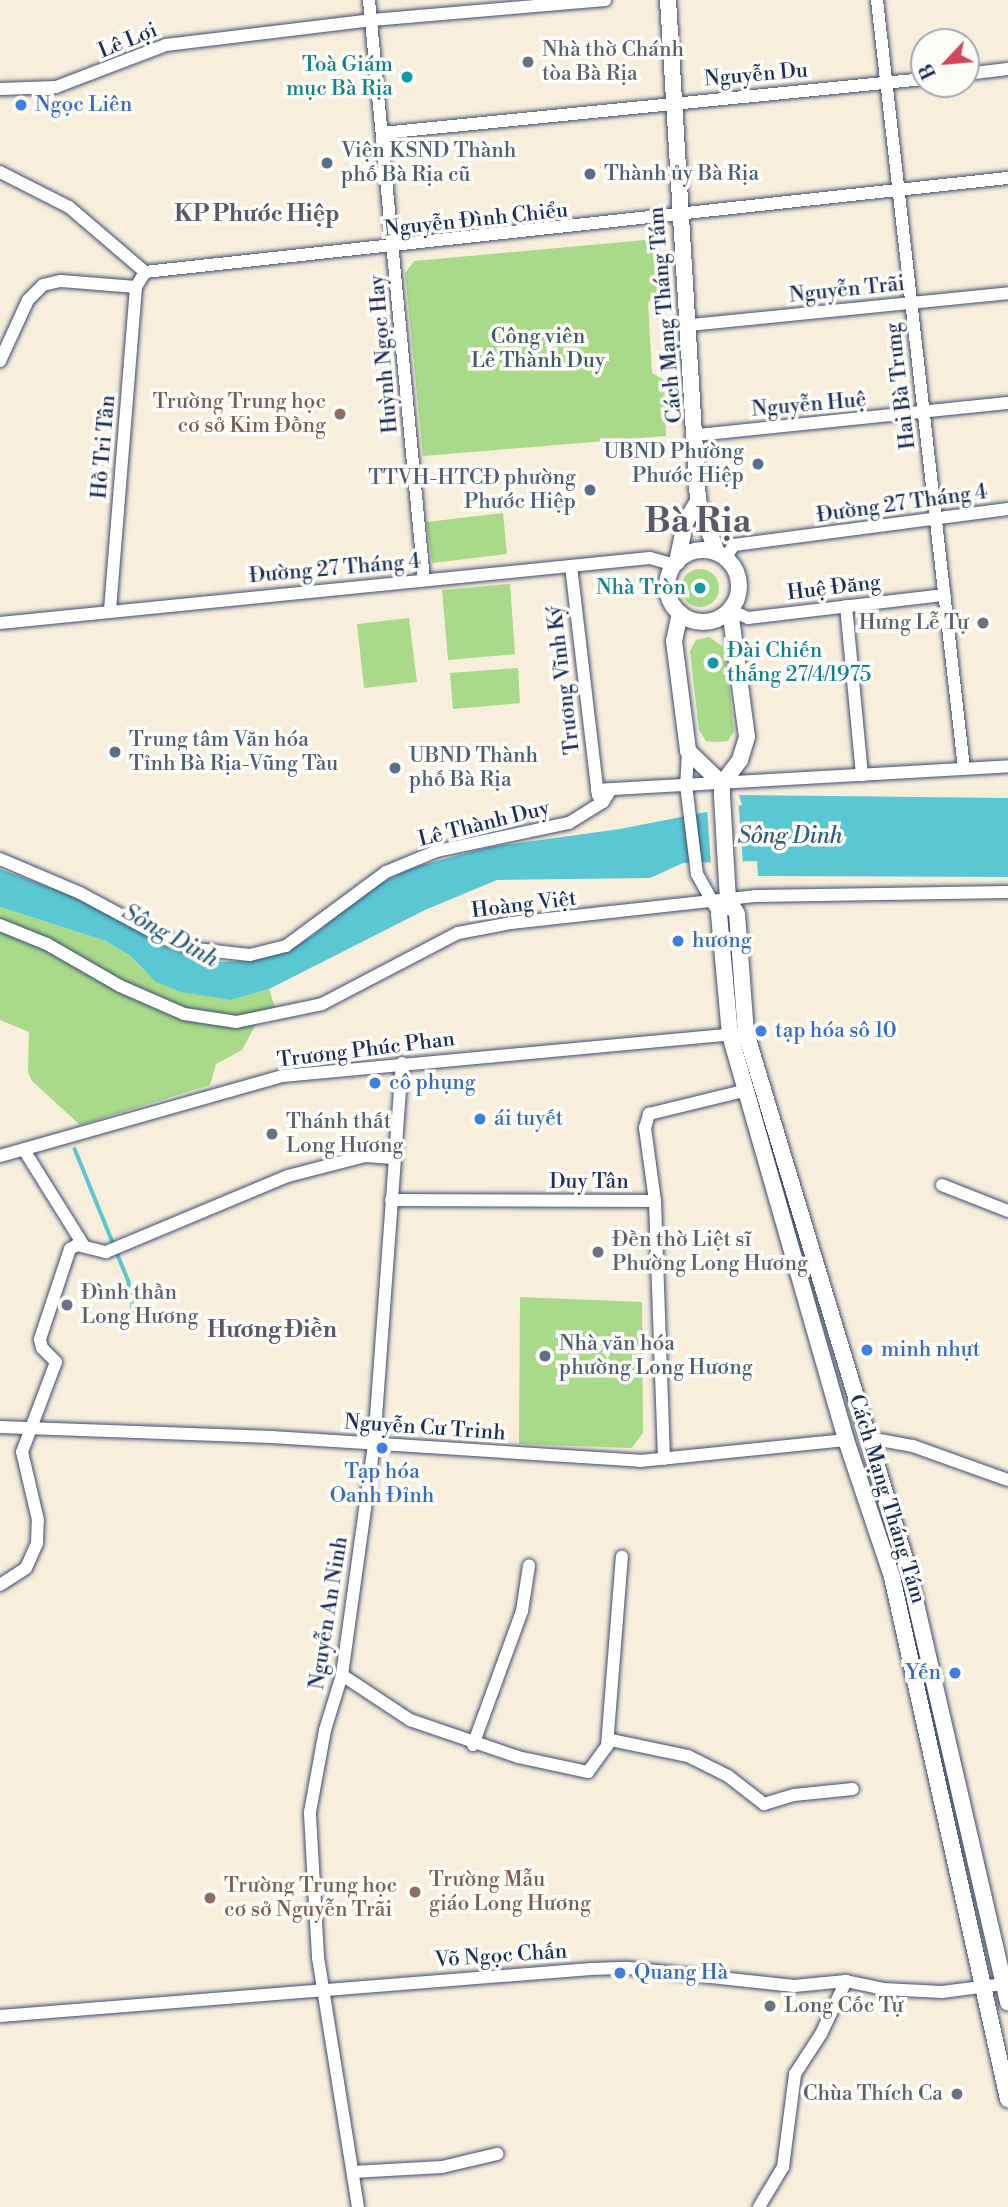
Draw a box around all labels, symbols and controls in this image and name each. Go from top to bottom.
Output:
street label: Lê Lợi [95,18,161,64]
north arrow [910,28,980,98]
place label: Nhà thờ Chánh tòa Bà Rịa [542,37,684,87]
place label: Toà Giám mục Bà Rịa [286,52,393,102]
marker: Nhà thờ Chánh tòa Bà Rịa [520,54,536,70]
street label: Nguyễn Du [703,58,809,92]
text: B [914,60,942,83]
marker: Toà Giám mục Bà Rịa [399,69,415,85]
place label: Ngọc Liên [35,92,132,118]
marker: Ngọc Liên [13,97,29,113]
place label: Viện KSND Thành phố Bà Rịa cũ [341,138,516,188]
marker: Viện KSND Thành phố Bà Rịa cũ [319,155,335,171]
place label: Thành ủy Bà Rịa [604,161,759,187]
marker: Thành ủy Bà Rịa [582,166,598,182]
street label: Nguyễn Đình Chiểu [383,198,569,242]
district label: KP Phước Hiệp [174,200,340,228]
street label: Cách Mạng Tháng Tám [644,206,688,424]
street label: Nguyễn Trãi [788,271,906,309]
street label: Huỳnh Ngọc Hay [365,274,403,434]
street label: Hai Bà Trưng [881,321,921,451]
park label: Công viên Lê Thành Duy [471,324,605,374]
street label: Nguyễn Huệ [751,387,867,423]
place label: Trường Trung học cơ sở Kim Đồng [153,389,326,439]
street label: Hồ Tri Tân [87,394,121,500]
marker: Trường Trung học cơ sở Kim Đồng [332,406,348,422]
place label: UBND Phường Phước Hiệp [603,439,744,489]
marker: UBND Phường Phước Hiệp [750,456,766,472]
place label: TTVH-HTCĐ phường Phước Hiệp [368,465,576,515]
street label: Đường 27 Tháng 4 [815,480,989,528]
marker: TTVH-HTCĐ phường Phước Hiệp [582,482,598,498]
district label: Bà Rịa [645,501,751,543]
street label: Đường 27 Tháng 4 [248,549,422,589]
street label: Huệ Đăng [786,570,882,606]
place label: Nhà Tròn [596,575,686,601]
marker: Nhà Tròn [692,580,708,596]
street label: Trương Vĩnh Ký [542,604,586,756]
place label: Hưng Lễ Tự [859,610,969,636]
marker: Hưng Lễ Tự [975,615,991,631]
place label: Đài Chiến thắng 27/4/1975 [727,638,871,688]
marker: Đài Chiến thắng 27/4/1975 [705,655,721,671]
place label: Trung tâm Văn hóa Tỉnh Bà Rịa-Vũng Tàu [129,727,338,777]
place label: UBND Thành phố Bà Rịa [409,743,538,793]
marker: Trung tâm Văn hóa Tỉnh Bà Rịa-Vũng Tàu [107,744,123,760]
marker: UBND Thành phố Bà Rịa [387,760,403,776]
street label: Lê Thành Duy [416,796,552,852]
water label: Sông Dinh [737,822,843,850]
street label: Hoàng Việt [470,886,578,924]
water label: Sông Dinh [117,898,223,974]
place label: hương [692,928,752,954]
marker: hương [670,933,686,949]
place label: tạp hóa sô 10 [775,1018,897,1044]
marker: tạp hóa sô 10 [753,1023,769,1039]
street label: Trương Phúc Phan [276,1027,456,1073]
place label: cô phụng [389,1070,476,1096]
marker: cô phụng [367,1075,383,1091]
place label: ái tuyết [494,1106,563,1132]
place label: Thánh thất Long Hương [286,1109,403,1159]
marker: ái tuyết [472,1111,488,1127]
marker: Thánh thất Long Hương [264,1126,280,1142]
street label: Duy Tân [549,1169,629,1195]
place label: Đền thờ Liệt sĩ Phường Long Hương [612,1227,808,1277]
marker: Đền thờ Liệt sĩ Phường Long Hương [590,1244,606,1260]
place label: Đình thần Long Hương [81,1280,198,1330]
marker: Đình thần Long Hương [59,1297,75,1313]
district label: Hương Điền [207,1316,337,1344]
place label: Nhà văn hóa phường Long Hương [559,1331,753,1381]
place label: minh nhựt [881,1337,980,1363]
marker: minh nhựt [859,1342,875,1358]
marker: Nhà văn hóa phường Long Hương [537,1348,553,1364]
street label: Cách Mạng Tháng Tám [843,1392,931,1606]
street label: Nguyễn Cư Trinh [343,1410,507,1446]
marker: Tạp hóa Oanh Đỉnh [374,1440,390,1456]
place label: Tạp hóa Oanh Đỉnh [330,1459,434,1509]
street label: Nguyễn An Ninh [304,1535,354,1691]
place label: Yến [906,1660,941,1686]
marker: Yến [947,1665,963,1681]
place label: Trường Mẫu giáo Long Hương [429,1867,591,1917]
place label: Trường Trung học cơ sở Nguyễn Trãi [224,1873,397,1923]
marker: Trường Mẫu giáo Long Hương [407,1884,423,1900]
marker: Trường Trung học cơ sở Nguyễn Trãi [202,1890,218,1906]
street label: Võ Ngọc Chấn [434,1939,568,1973]
place label: Quang Hà [634,1960,728,1986]
marker: Quang Hà [612,1965,628,1981]
place label: Long Cốc Tự [784,1993,904,2019]
marker: Long Cốc Tự [762,1998,778,2014]
place label: Chùa Thích Ca [803,2081,943,2107]
marker: Chùa Thích Ca [949,2086,965,2102]

